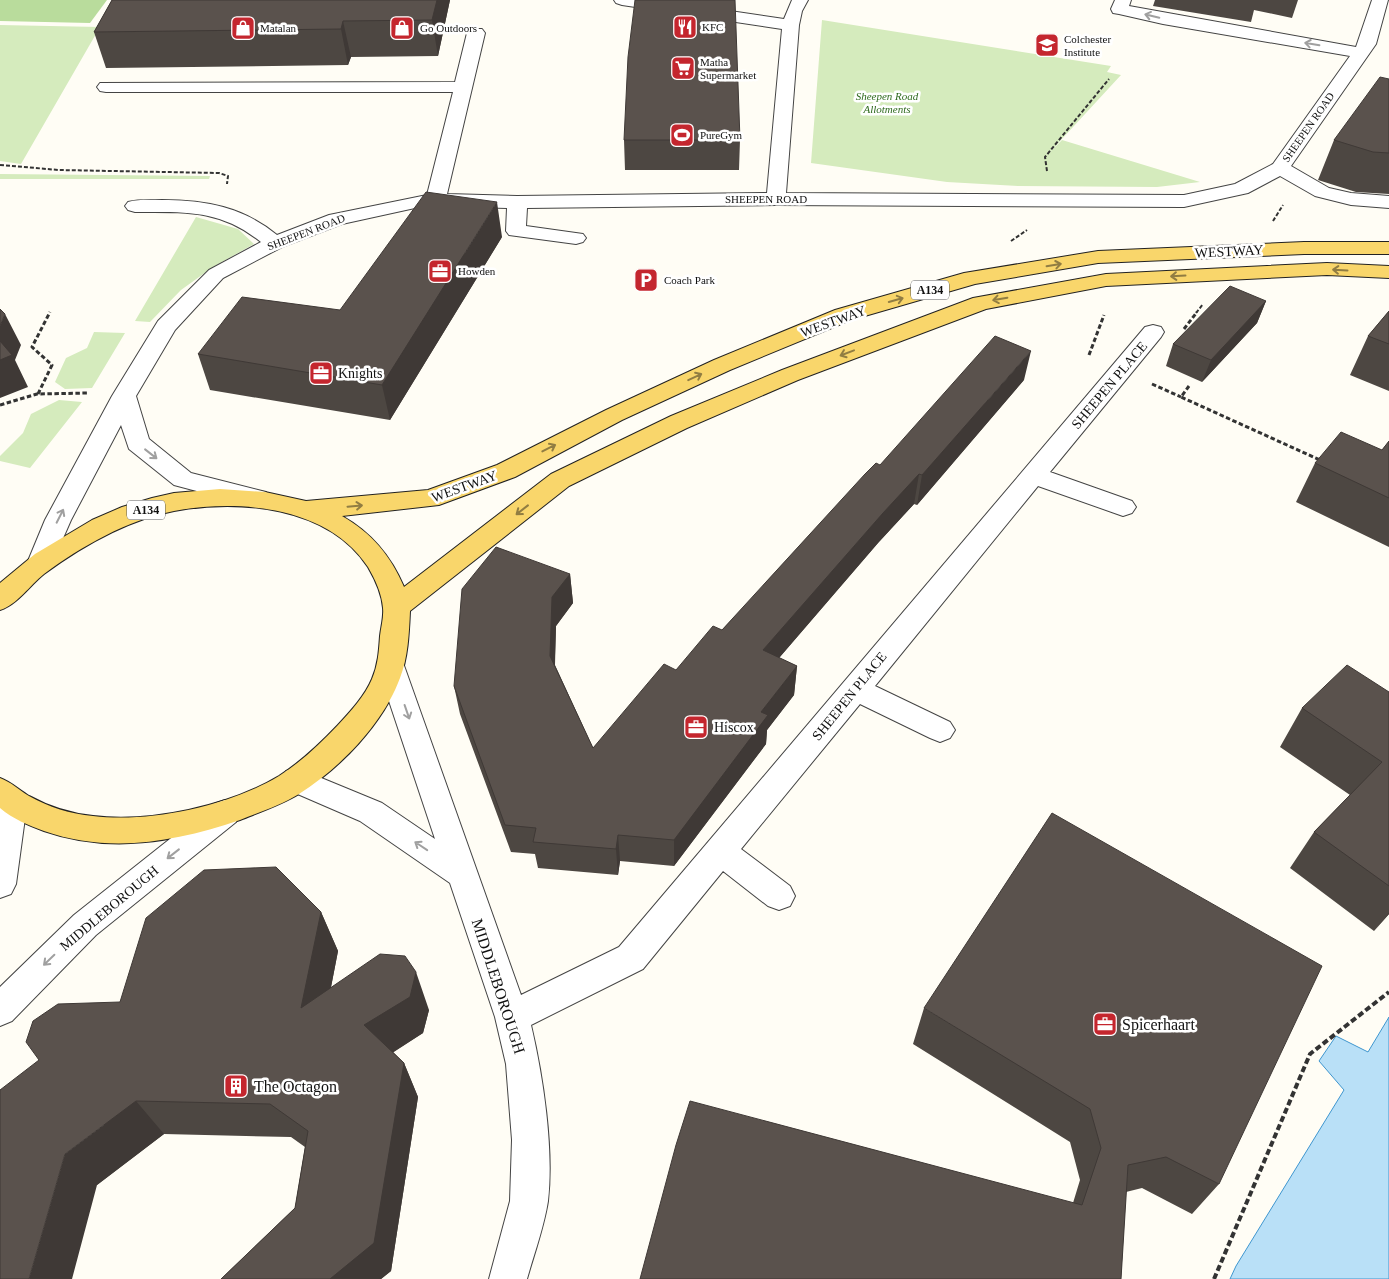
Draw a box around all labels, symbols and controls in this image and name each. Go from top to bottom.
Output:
one-way arrow [1144,11,1160,20]
restaurant icon: KFC [672,14,698,40]
shop icon: Matalan [230,15,256,41]
shop icon: Go Outdoors [389,15,415,41]
place label: KFC [702,21,723,33]
place label: Matalan [260,22,297,34]
place label: Go Outdoors [420,22,477,34]
school or university icon: Colchester Institute [1034,32,1060,58]
place label: Colchester Institute [1064,33,1111,58]
one-way arrow [1304,39,1320,49]
supermarket icon: Matha Supermarket [670,55,696,81]
place label: Matha Supermarket [700,56,756,81]
park label: Sheepen Road Allotments [856,90,919,115]
street label: SHEEPEN ROAD [1280,90,1337,164]
sports icon: PureGym [669,122,695,148]
place label: PureGym [700,129,743,141]
street label: SHEEPEN ROAD [725,193,807,205]
street label: SHEEPEN ROAD [265,212,347,252]
street label: WESTWAY [1194,242,1264,261]
office icon: Howden [427,258,453,284]
one-way arrow [1046,259,1062,269]
place label: Howden [458,265,496,277]
one-way arrow [1333,265,1349,275]
parking icon: Coach Park [633,267,659,293]
one-way arrow [1170,272,1186,281]
place label: Coach Park [664,274,716,286]
road number: A134 [911,280,949,300]
one-way arrow [887,294,903,304]
one-way arrow [992,295,1008,305]
street label: WESTWAY [798,303,868,340]
street label: SHEEPEN PLACE [1069,339,1150,432]
one-way arrow [840,349,855,358]
office icon: Knights [308,360,334,386]
place label: Knights [338,366,382,381]
one-way arrow [687,372,702,381]
one-way arrow [541,443,556,452]
one-way arrow [144,448,157,459]
street label: WESTWAY [429,468,499,505]
road number: A134 [127,500,165,520]
one-way arrow [347,501,363,510]
one-way arrow [515,504,528,515]
one-way arrow [56,509,65,524]
street label: SHEEPEN PLACE [809,649,890,744]
one-way arrow [402,703,412,719]
office icon: Hiscox [683,714,709,740]
place label: Hiscox [714,720,754,735]
one-way arrow [414,841,428,851]
one-way arrow [167,849,180,860]
street label: MIDDLEBOROUGH [57,863,162,954]
street label: MIDDLEBOROUGH [469,916,529,1056]
one-way arrow [44,953,56,965]
office icon: Spicerhaart [1092,1011,1118,1037]
place label: Spicerhaart [1122,1016,1195,1034]
building icon: The Octagon [223,1073,249,1099]
place label: The Octagon [254,1078,337,1096]

